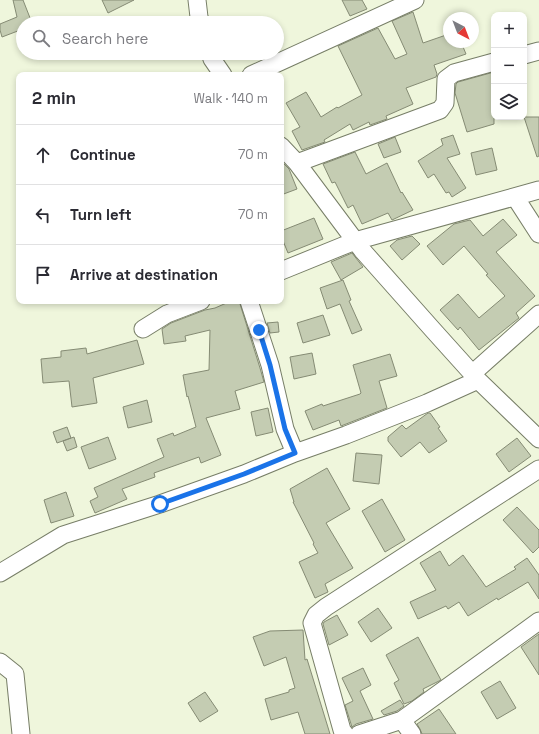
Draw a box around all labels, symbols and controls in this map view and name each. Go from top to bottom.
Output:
north arrow [443,12,479,48]
map controls [491,12,527,120]
button: + [491,12,527,48]
search box [16,16,284,60]
icon: search [30,27,52,49]
text: Search here [62,29,148,48]
button: − [491,48,527,84]
button: layers [491,84,527,120]
text: 2 min [32,87,76,109]
text: Walk · 140 m [194,90,268,107]
icon: ahead [32,144,54,166]
text: Continue [70,145,136,164]
text: 70 m [238,146,268,163]
icon: left [32,204,54,226]
text: Turn left [70,205,132,224]
text: 70 m [238,206,268,223]
icon: arrive [32,264,54,286]
text: Arrive at destination [70,265,218,284]
route end [250,321,268,339]
route start [151,495,169,513]

